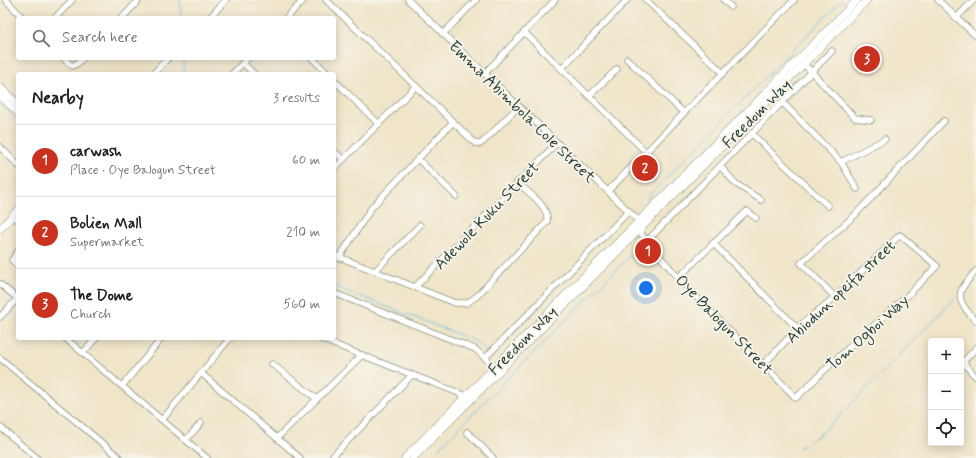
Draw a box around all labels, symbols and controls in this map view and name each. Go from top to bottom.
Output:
search box [16,16,336,60]
icon: search [30,27,52,49]
text: Search here [62,28,138,48]
street label: Emma Abimbola Cole Street [444,36,600,188]
pin: 3 [854,44,880,74]
street label: Freedom Way [718,75,796,153]
text: Nearby [32,87,84,109]
text: 3 results [273,90,320,107]
text: carwash [70,142,122,162]
text: 1 [42,152,48,169]
text: 60 m [292,152,320,169]
pin: 2 [632,153,658,183]
street label: Adewole Kuku Street [430,157,544,275]
text: Place · Oye Balogun Street [70,162,216,179]
text: Bolien Mall [70,214,142,234]
text: 2 [42,224,48,241]
text: 210 m [286,224,320,241]
text: Supermarket [70,234,144,251]
pin: 1 [635,236,661,266]
street label: Abiodun opeifa street [782,236,900,348]
street label: Oye Balogun Street [670,270,778,380]
your location [636,278,656,298]
text: The Dome [70,286,133,306]
street label: Tom Ogboi Way [822,291,914,376]
text: 3 [42,296,48,313]
text: 560 m [283,296,320,313]
street label: Freedom Way [484,302,562,380]
text: Church [70,306,111,323]
map controls [928,338,964,446]
button: + [928,338,964,374]
button: − [928,374,964,410]
button: locate [928,410,964,446]

